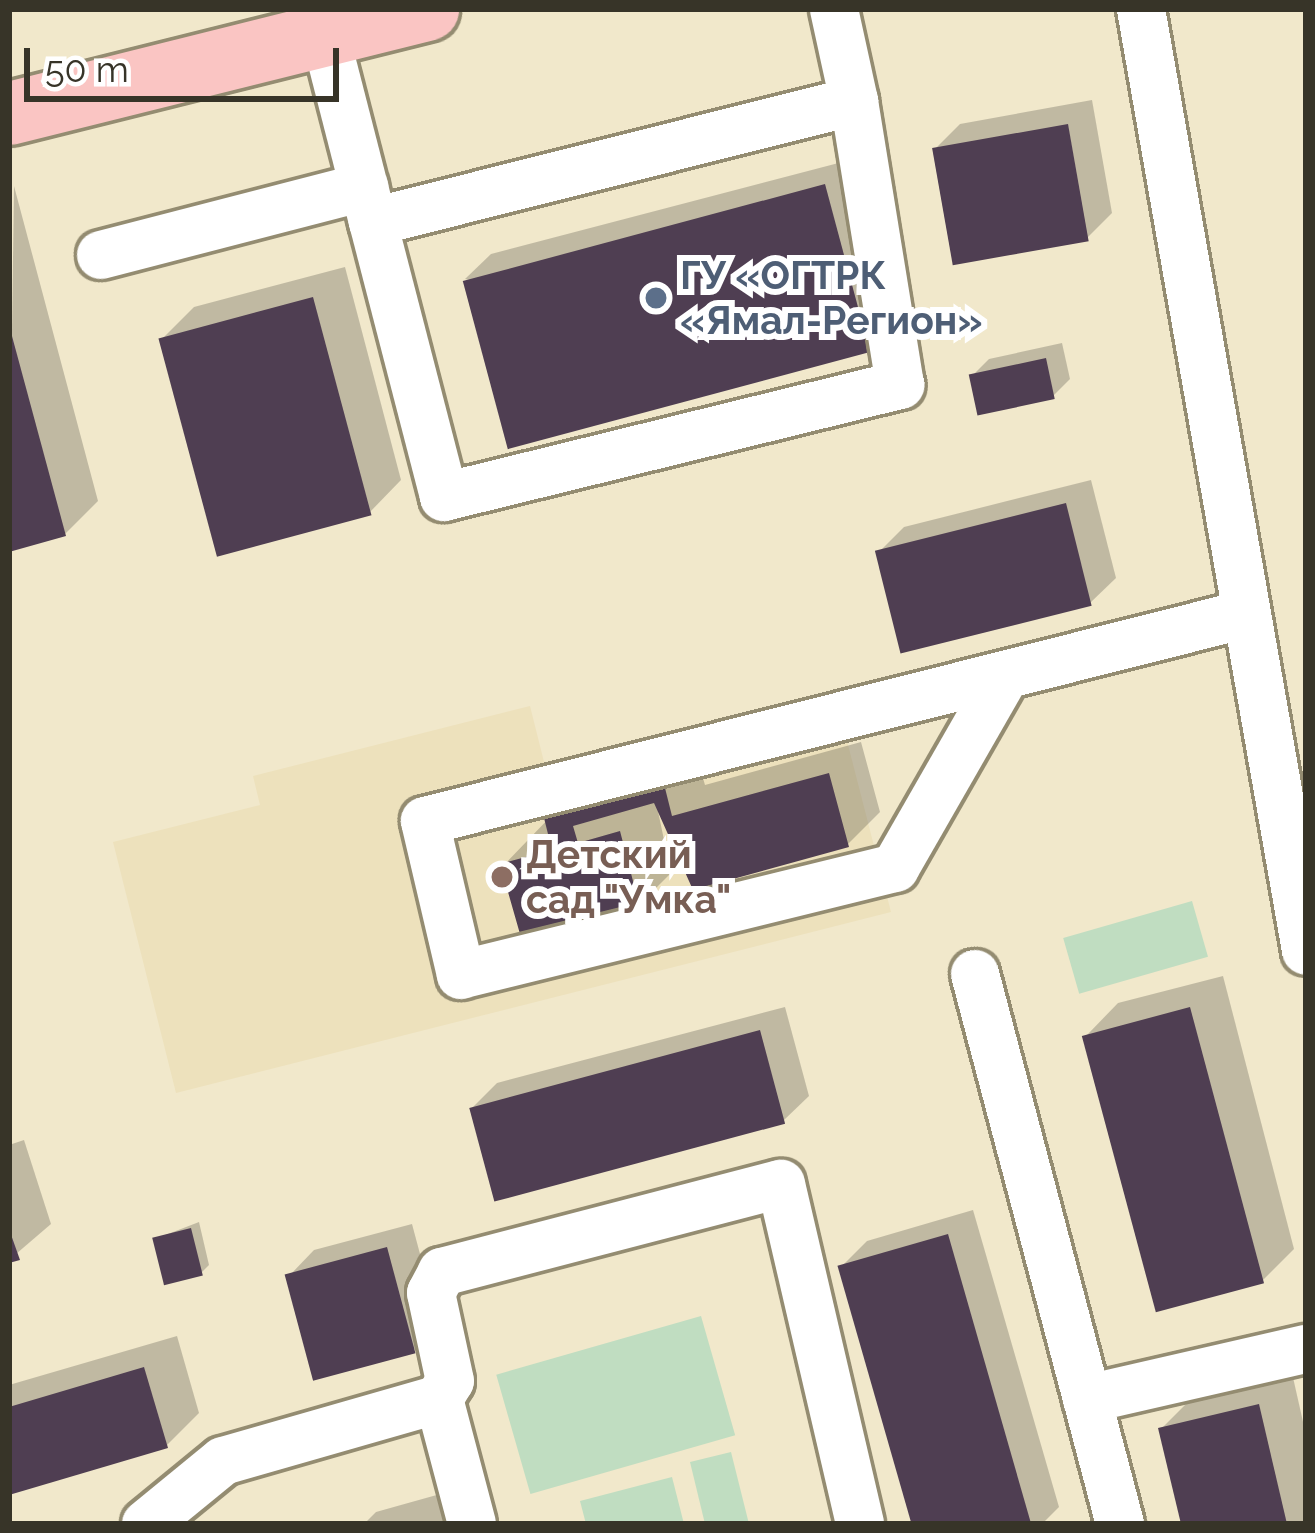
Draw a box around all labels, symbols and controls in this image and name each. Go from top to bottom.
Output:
scale bar [30,24,345,98]
text: 50 m [45,48,129,90]
place label: ГУ «ОГТРК «Ямал-Регион» [680,253,983,344]
marker: ГУ «ОГТРК «Ямал-Регион» [643,285,669,311]
place label: Детский сад "Умка" [526,832,732,923]
marker: Детский сад "Умка" [489,864,515,890]

